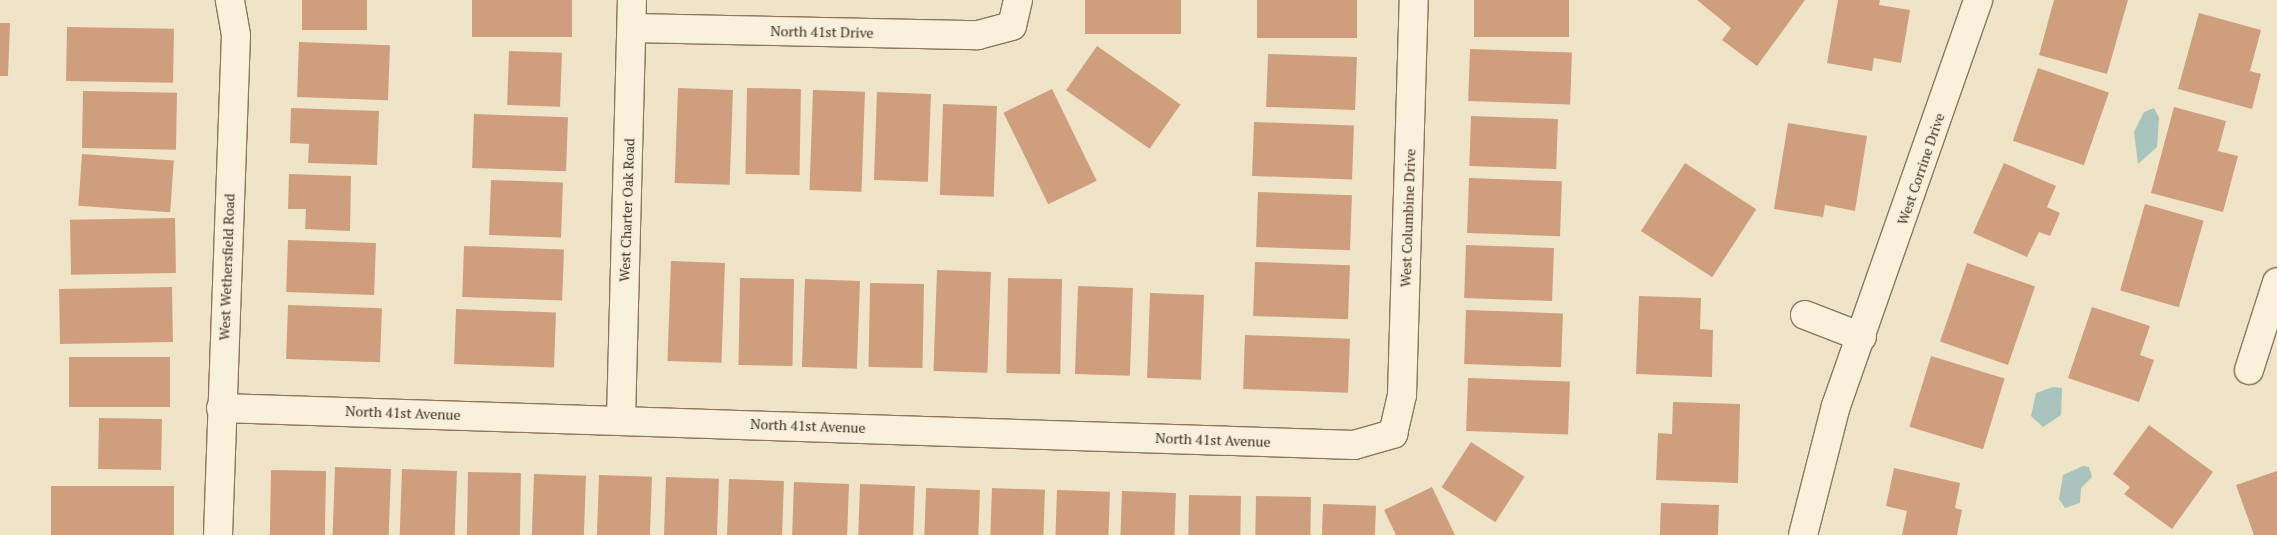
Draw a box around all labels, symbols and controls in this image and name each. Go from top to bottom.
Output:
street label: North 41st Drive [770,23,874,41]
street label: West Corrine Drive [1894,111,1948,227]
street label: West Charter Oak Road [616,138,638,282]
street label: West Columbine Drive [1397,148,1419,288]
street label: West Wethersfield Road [216,193,238,341]
street label: North 41st Avenue [345,403,461,423]
street label: North 41st Avenue [750,416,866,436]
street label: North 41st Avenue [1155,430,1271,450]

